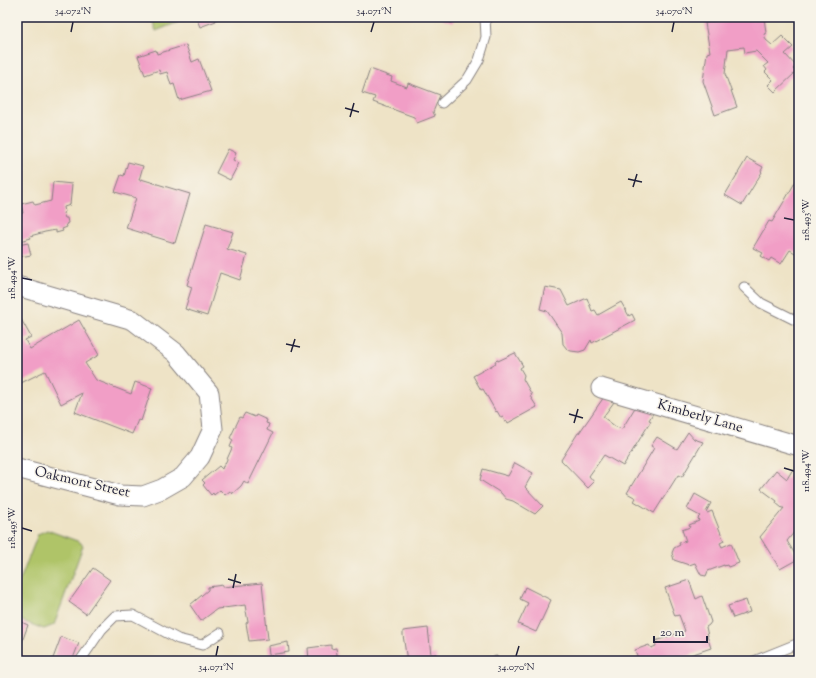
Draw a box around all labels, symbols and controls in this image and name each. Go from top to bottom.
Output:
text: 34.072°N [55,4,91,19]
text: 34.071°N [356,4,392,19]
text: 34.070°N [655,4,693,19]
text: 118.493°W [799,199,814,241]
text: 118.494°W [5,257,20,299]
street label: Kimberly Lane [655,395,745,439]
text: 118.494°W [799,450,814,492]
street label: Oakmont Street [32,462,132,504]
text: 118.495°W [5,507,20,549]
scale bar [654,618,707,644]
text: 20 m [660,624,685,642]
text: 34.071°N [198,660,234,675]
text: 34.070°N [497,660,535,675]

